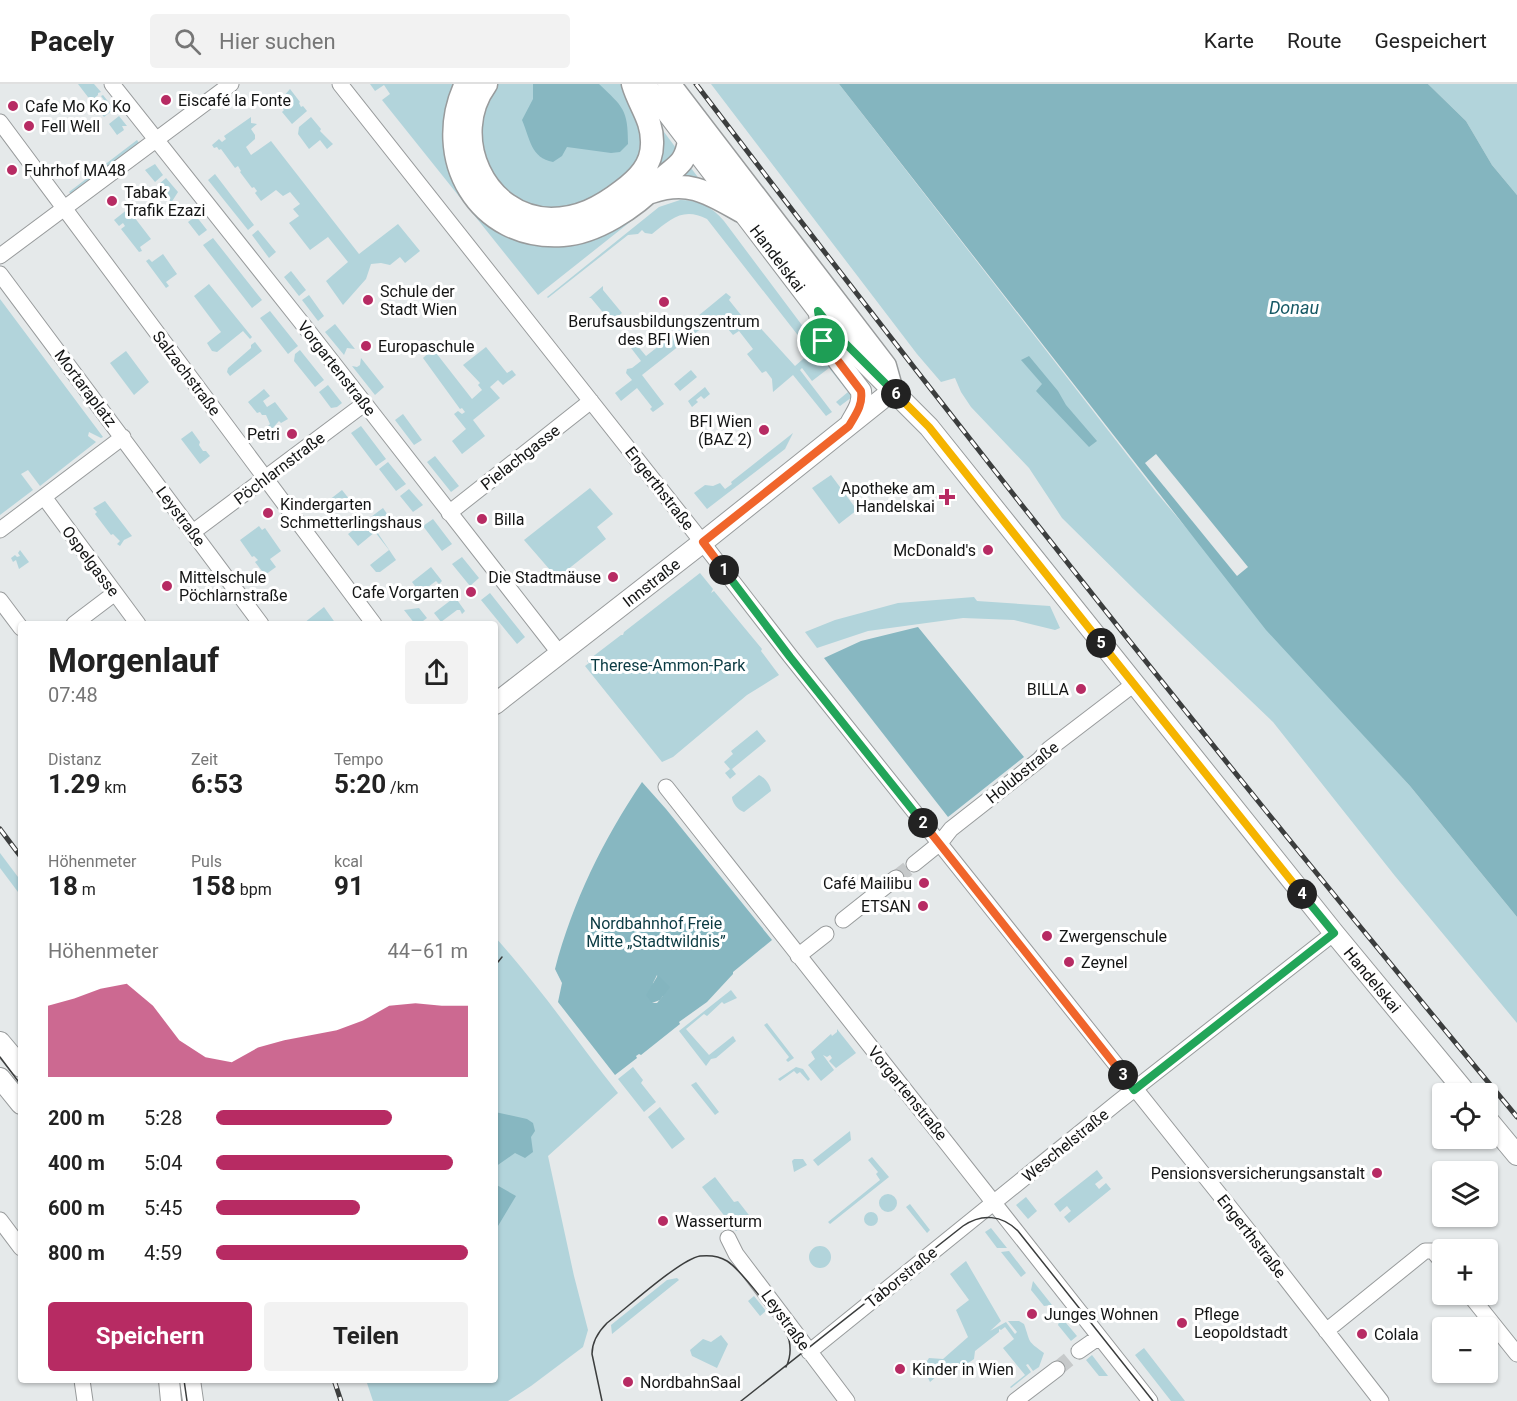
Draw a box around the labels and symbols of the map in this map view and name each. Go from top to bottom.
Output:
place label: Eiscafé la Fonte [178,91,291,110]
marker: Eiscafé la Fonte [159,93,173,107]
place label: Cafe Mo Ko Ko [25,97,131,116]
marker: Cafe Mo Ko Ko [6,99,20,113]
place label: Fell Well [41,117,100,136]
marker: Fell Well [22,119,36,133]
place label: Fuhrhof MA48 [24,161,126,180]
marker: Fuhrhof MA48 [5,163,19,177]
place label: Tabak Trafik Ezazi [124,183,205,220]
marker: Tabak Trafik Ezazi [105,194,119,208]
street label: Handelskai [746,221,809,296]
place label: Schule der Stadt Wien [380,282,457,319]
marker: Schule der Stadt Wien [361,293,375,307]
marker: Berufsausbildungszentrum des BFI Wien [657,295,671,309]
water label: Donau [1269,297,1319,318]
place label: Berufsausbildungszentrum des BFI Wien [568,312,760,349]
pin [797,315,848,366]
street label: Vorgartenstraße [294,317,380,420]
street label: Salzachstraße [149,327,225,419]
place label: Europaschule [378,337,475,356]
marker: Europaschule [359,339,373,353]
street label: Mortaraplatz [51,346,121,431]
pin: 6 [881,379,911,409]
place label: BFI Wien (BAZ 2) [689,412,752,449]
street label: Pielachgasse [477,421,564,494]
marker: BFI Wien (BAZ 2) [757,423,771,437]
place label: Petri [247,425,280,444]
marker: Petri [285,427,299,441]
street label: Pöchlarnstraße [230,428,328,509]
street label: Engerthstraße [621,443,698,534]
place label: Apotheke am Handelskai [841,479,935,516]
street label: Leystraße [152,483,209,550]
marker: Apotheke am Handelskai [940,490,954,504]
place label: Kindergarten Schmetterlingshaus [280,495,422,532]
marker: Kindergarten Schmetterlingshaus [261,506,275,520]
place label: Billa [494,510,524,529]
marker: Billa [475,512,489,526]
street label: Ospelgasse [58,522,123,600]
place label: McDonald's [893,541,976,560]
marker: McDonald's [981,543,995,557]
street label: Innstraße [619,555,684,611]
pin: 1 [709,555,739,585]
place label: Mittelschule Pöchlarnstraße [179,568,287,605]
place label: Die Stadtmäuse [488,568,601,587]
marker: Die Stadtmäuse [606,570,620,584]
marker: Mittelschule Pöchlarnstraße [160,579,174,593]
place label: Cafe Vorgarten [352,583,459,602]
marker: Cafe Vorgarten [464,585,478,599]
pin: 5 [1086,628,1116,658]
park label: Therese-Ammon-Park [591,656,746,675]
place label: BILLA [1027,680,1070,699]
marker: BILLA [1074,682,1088,696]
street label: Holubstraße [982,737,1062,807]
pin: 2 [908,808,938,838]
place label: Café Mailibu [823,874,912,893]
marker: Café Mailibu [917,876,931,890]
pin: 4 [1287,879,1317,909]
place label: ETSAN [861,897,911,916]
marker: ETSAN [916,899,930,913]
park label: Nordbahnhof Freie Mitte „Stadtwildnis” [586,914,726,951]
place label: Zwergenschule [1059,927,1167,946]
marker: Zwergenschule [1040,929,1054,943]
street label: Handelskai [1340,944,1405,1017]
place label: Zeynel [1081,953,1128,972]
marker: Zeynel [1062,955,1076,969]
street label: Vorgartenstraße [864,1042,951,1144]
pin: 3 [1108,1060,1138,1090]
street label: Weschelstraße [1018,1105,1112,1186]
place label: Pensionsversicherungsanstalt [1151,1164,1365,1183]
marker: Pensionsversicherungsanstalt [1370,1166,1384,1180]
street label: Engerthstraße [1213,1191,1290,1282]
place label: Wasserturm [675,1212,762,1231]
marker: Wasserturm [656,1214,670,1228]
street label: Taborstraße [862,1243,941,1312]
street label: Leystraße [757,1286,814,1354]
place label: Junges Wohnen [1044,1305,1158,1324]
place label: Pflege Leopoldstadt [1194,1305,1288,1342]
marker: Junges Wohnen [1025,1307,1039,1321]
marker: Pflege Leopoldstadt [1175,1316,1189,1330]
place label: Colala [1374,1325,1419,1344]
marker: Colala [1355,1327,1369,1341]
place label: Kinder in Wien [912,1360,1014,1379]
marker: Kinder in Wien [893,1362,907,1376]
place label: NordbahnSaal [640,1373,741,1392]
marker: NordbahnSaal [621,1375,635,1389]

